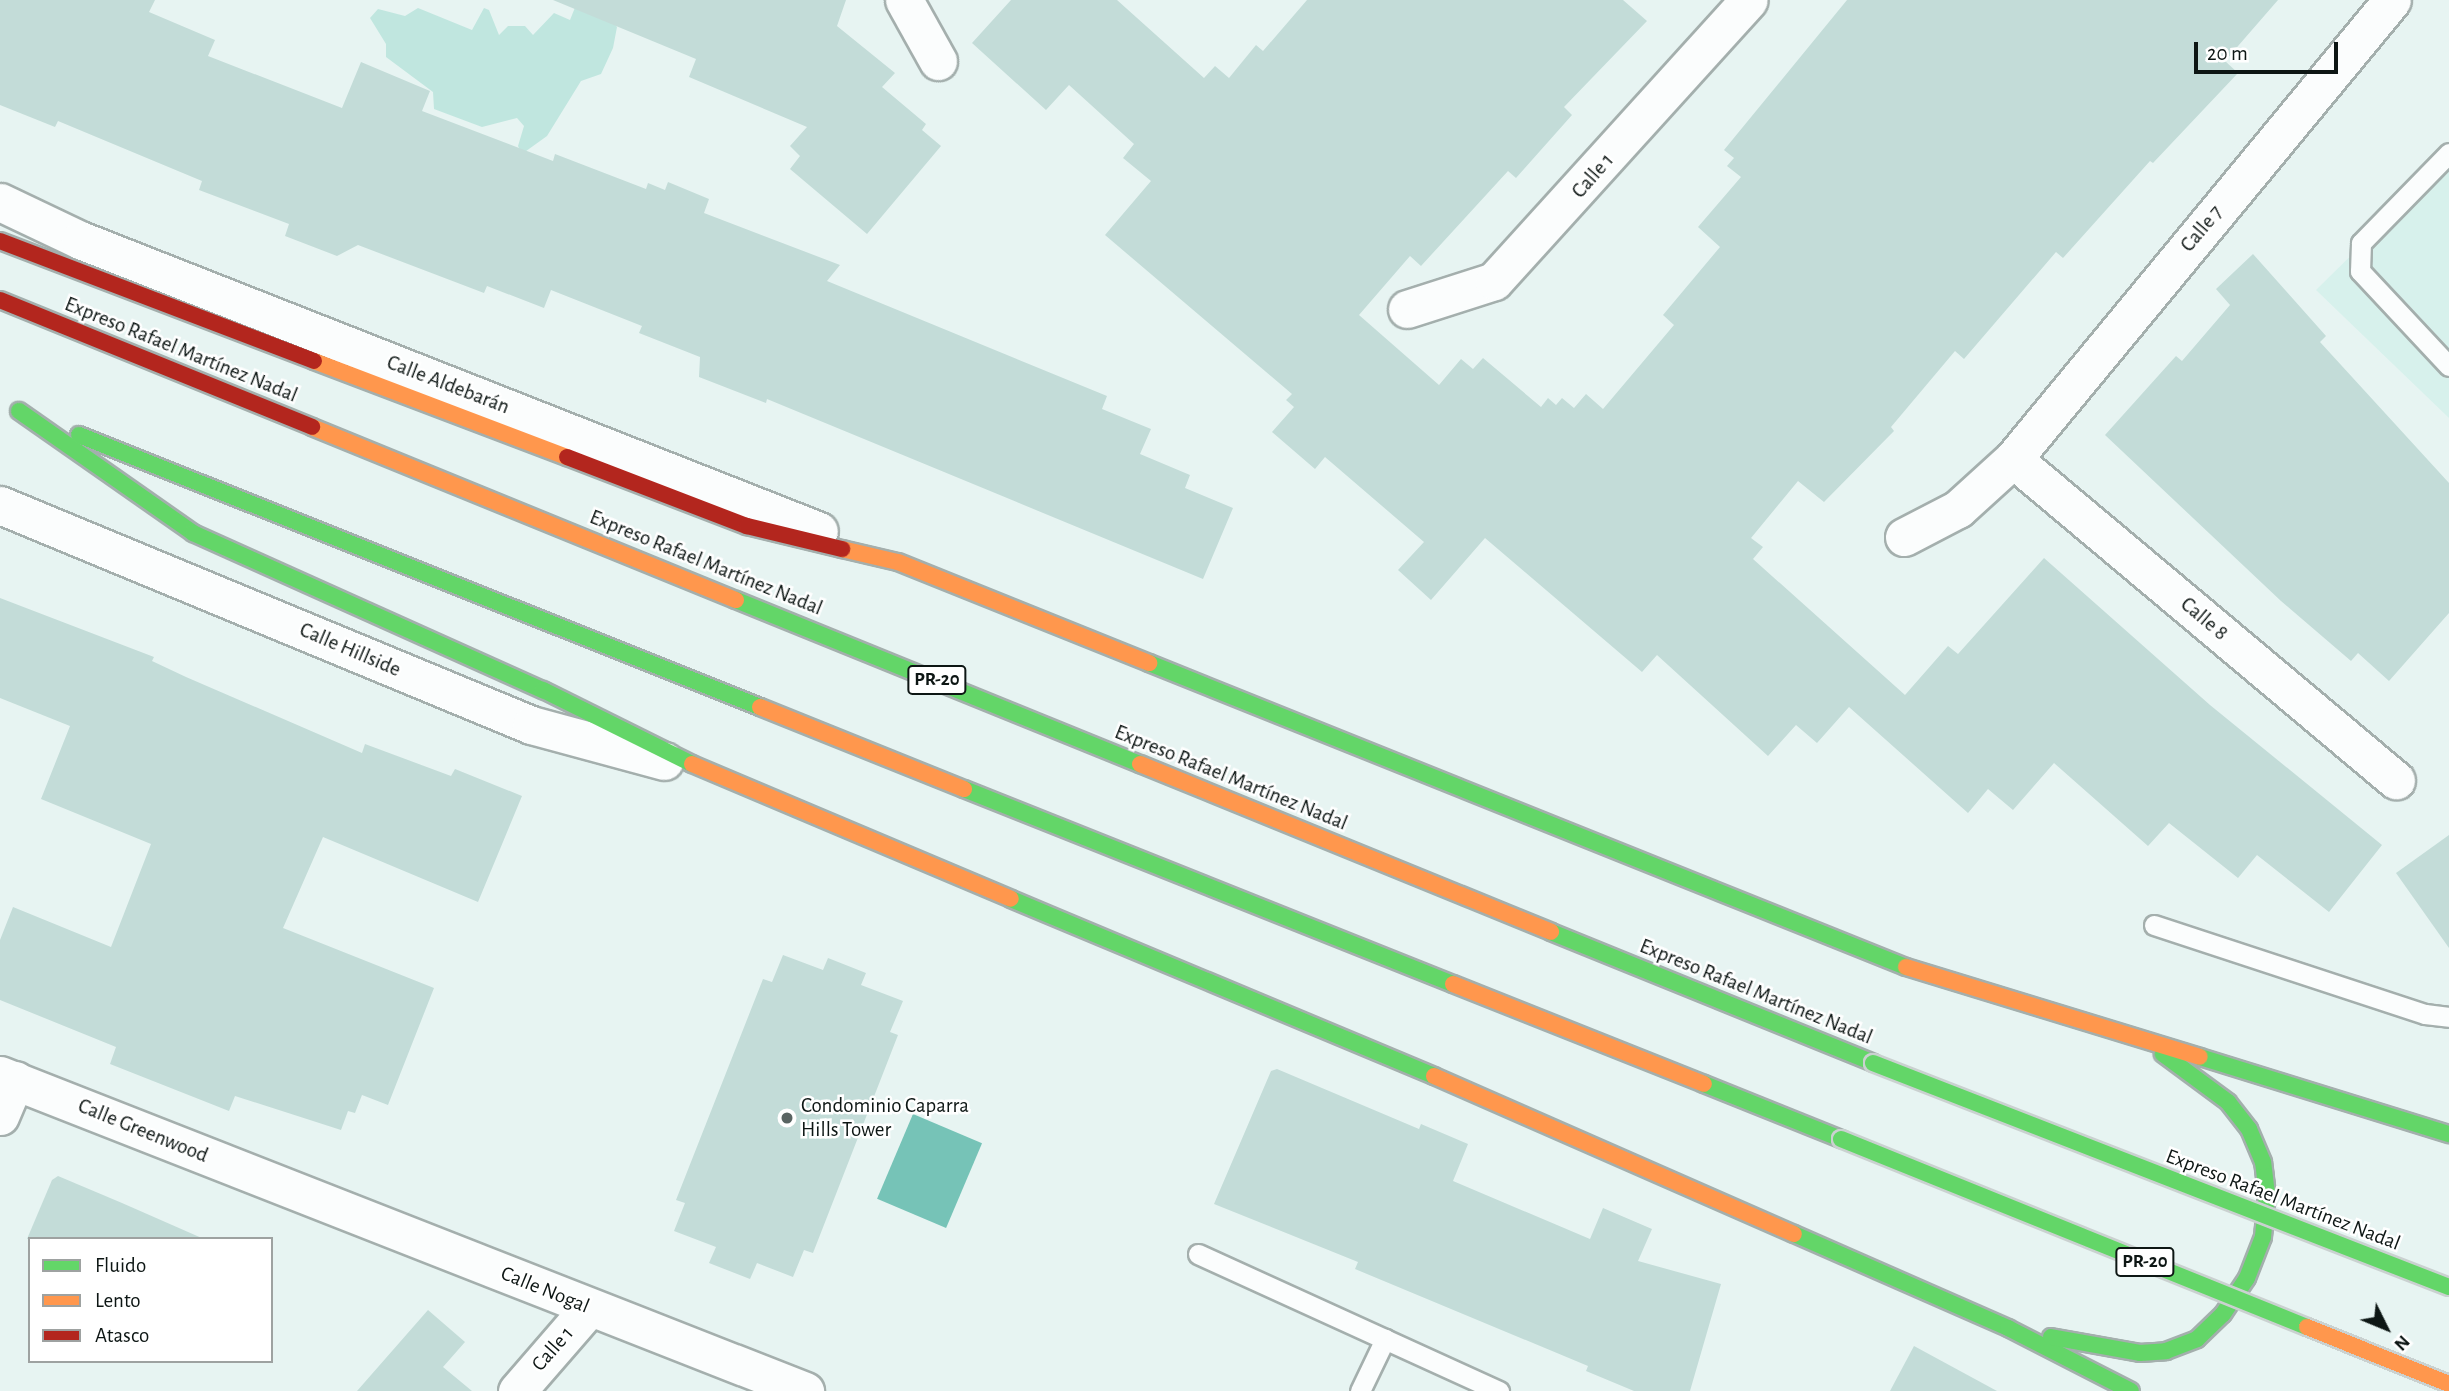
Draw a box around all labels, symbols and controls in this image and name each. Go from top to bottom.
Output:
scale bar [2197,28,2340,72]
text: 20 m [2207,43,2248,64]
street label: Calle 1 [1567,148,1619,204]
street label: Calle 7 [2175,201,2229,257]
street label: Expreso Rafael Martínez Nadal [61,292,301,408]
street label: Calle Aldebarán [383,350,513,420]
street label: Expreso Rafael Martínez Nadal [586,505,826,621]
street label: Calle 8 [2175,592,2233,646]
street label: Calle Hillside [296,617,404,683]
road number: PR-20 [907,664,967,695]
street label: Expreso Rafael Martínez Nadal [1111,720,1351,836]
street label: Expreso Rafael Martínez Nadal [1636,934,1876,1050]
street label: Calle Greenwood [74,1093,212,1169]
place label: Condominio Caparra Hills Tower [801,1093,969,1143]
marker: Condominio Caparra Hills Tower [779,1110,795,1126]
street label: Expreso Rafael Martínez Nadal [2162,1144,2404,1256]
legend [28,1237,273,1363]
road number: PR-20 [2115,1246,2175,1278]
text: Fluido [95,1255,146,1276]
street label: Calle Nogal [497,1261,593,1319]
text: Lento [95,1290,141,1311]
north arrow [2351,1293,2421,1363]
street label: Calle 1 [527,1321,579,1377]
text: Atasco [95,1325,149,1346]
text: N [2390,1331,2413,1354]

